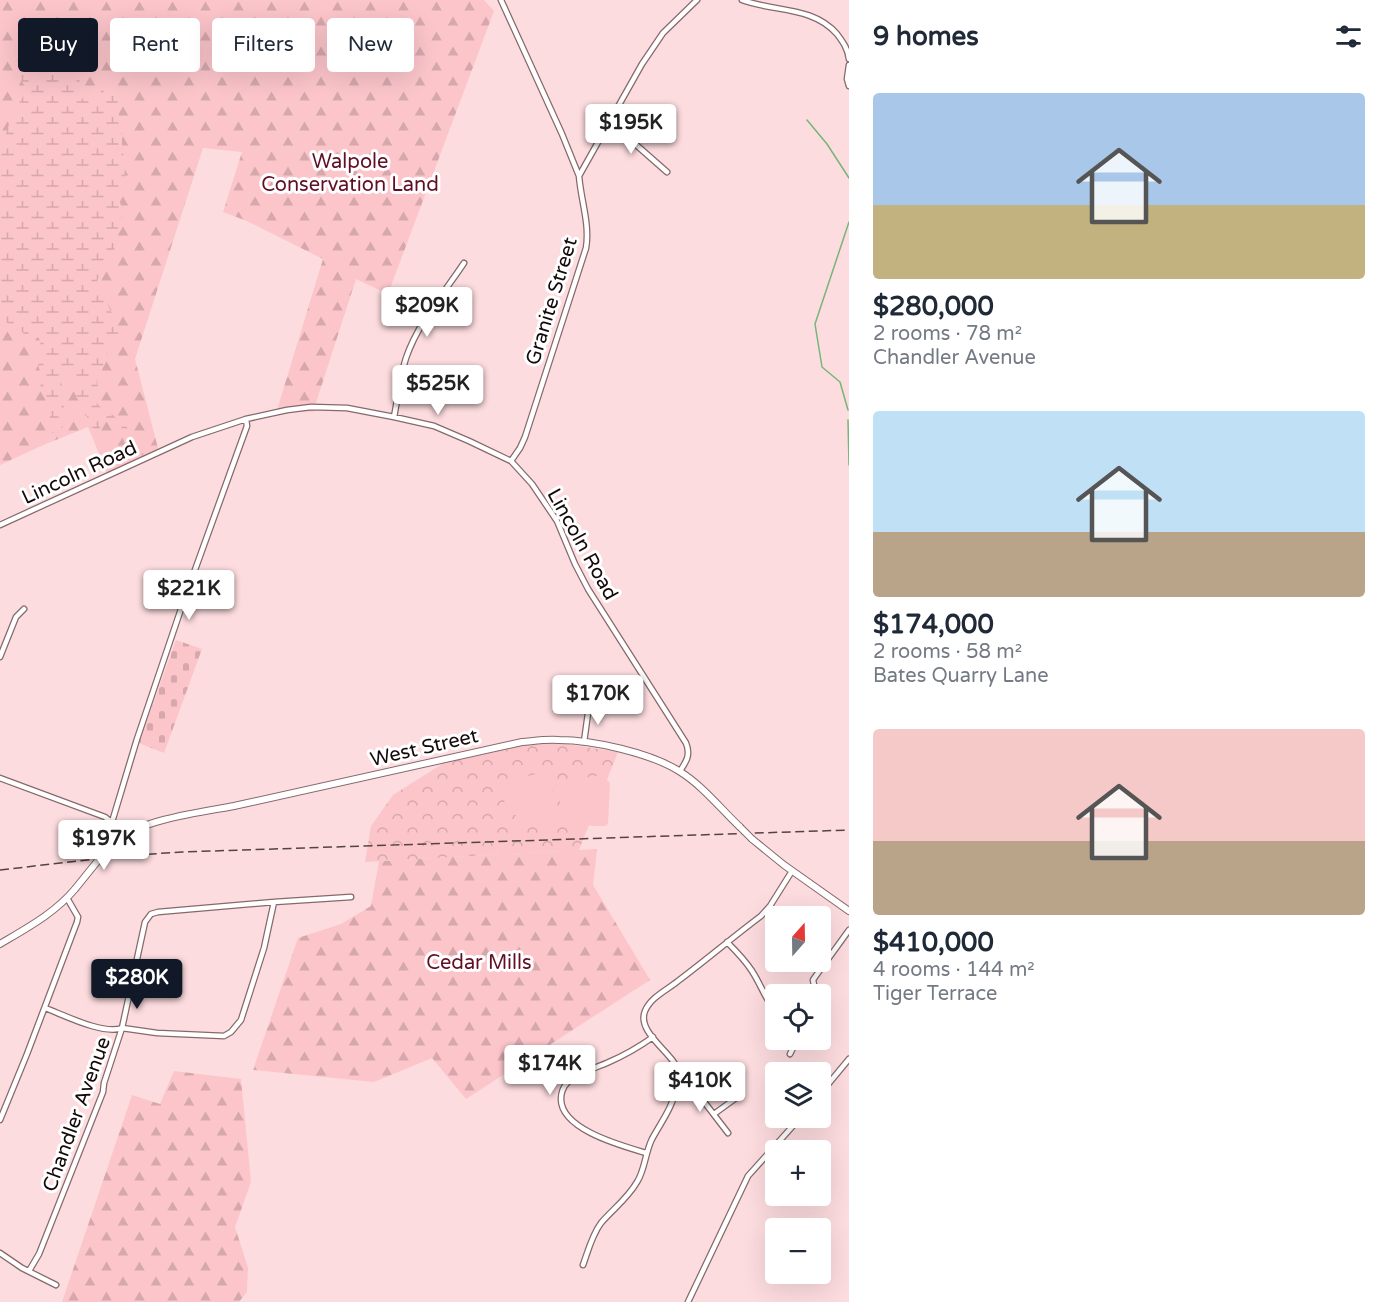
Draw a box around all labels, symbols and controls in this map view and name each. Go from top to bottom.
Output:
chip: Buy [18,18,98,72]
chip: Rent [110,18,200,72]
chip: Filters [212,18,315,72]
chip: New [327,18,414,72]
icon: filters [1332,20,1365,53]
text: 9 homes [873,21,979,52]
pin: $195K [589,104,673,155]
text: $195K [599,111,663,135]
icon: home [1065,132,1173,240]
park label: Walpole Conservation Land [261,150,439,197]
street label: Granite Street [521,234,583,368]
pin: $209K [385,287,469,338]
text: $280,000 [873,291,994,322]
text: $209K [395,294,459,318]
text: 2 rooms · 78 m² [873,322,1022,346]
text: Chandler Avenue [873,346,1036,370]
pin: $525K [396,365,480,416]
text: $525K [406,372,470,396]
street label: Lincoln Road [18,436,141,510]
icon: home [1065,450,1173,558]
street label: Lincoln Road [542,484,623,605]
pin: $221K [147,570,231,621]
text: $221K [157,577,221,601]
text: $174,000 [873,609,994,640]
text: 2 rooms · 58 m² [873,640,1022,664]
text: Bates Quarry Lane [873,664,1049,688]
pin: $170K [556,675,640,726]
text: $170K [566,682,630,706]
street label: West Street [368,724,481,772]
icon: home [1065,768,1173,876]
pin: $197K [62,820,146,871]
text: $197K [72,827,136,851]
north arrow [765,906,831,972]
map controls [765,906,831,1284]
text: $410,000 [873,927,994,958]
park label: Cedar Mills [426,951,532,975]
text: 4 rooms · 144 m² [873,958,1035,982]
pin: $280K [95,959,179,1010]
text: $280K [105,966,169,990]
text: Tiger Terrace [873,982,997,1006]
button: locate [765,984,831,1050]
street label: Chandler Avenue [38,1034,116,1195]
pin: $174K [508,1045,592,1096]
text: $174K [518,1052,582,1076]
pin: $410K [658,1062,742,1113]
button: layers [765,1062,831,1128]
text: $410K [668,1069,732,1093]
button: + [765,1140,831,1206]
button: − [765,1218,831,1284]

